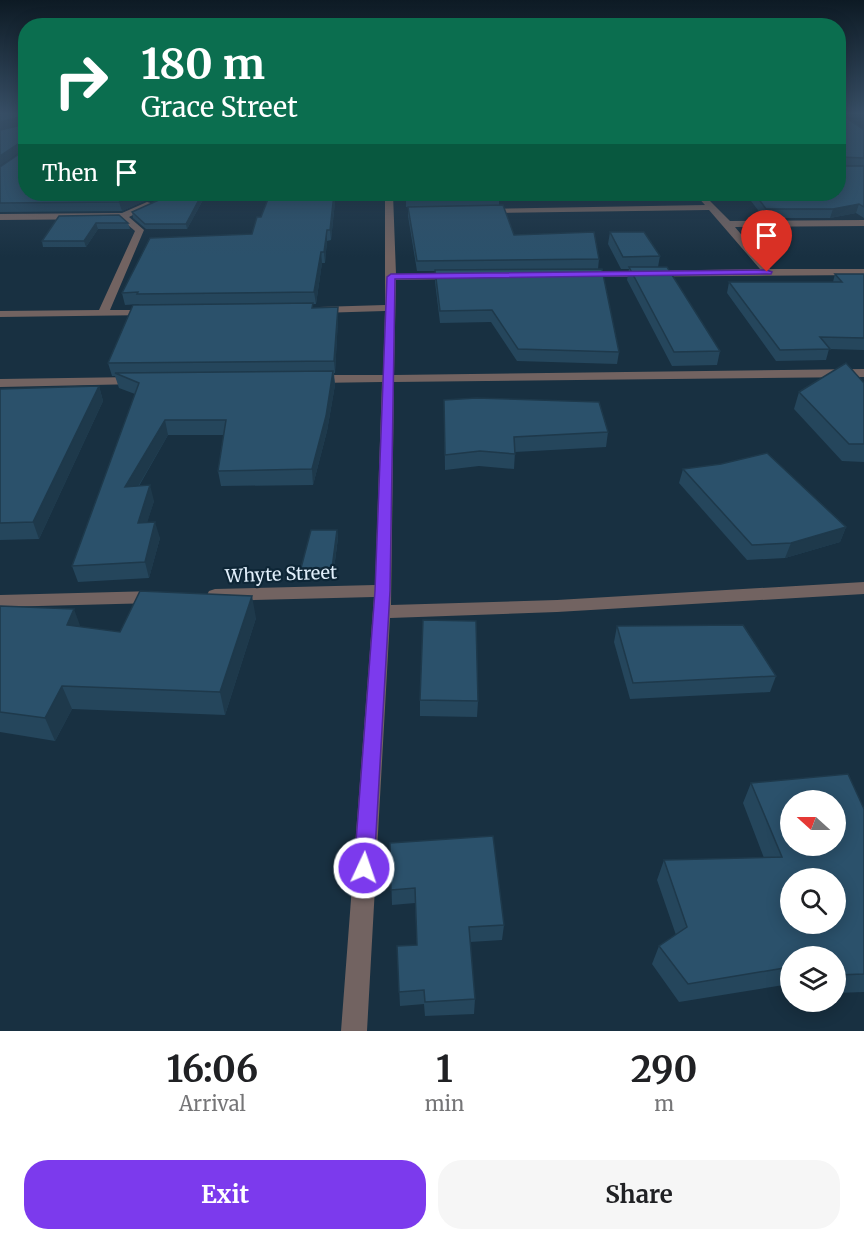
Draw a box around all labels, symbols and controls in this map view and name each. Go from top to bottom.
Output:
text: 180 m [141,38,265,90]
icon: right [42,42,120,120]
text: Grace Street [141,90,298,124]
icon: arrive [110,156,143,189]
text: Then [42,159,98,187]
pin [741,210,792,272]
icon: arrive [750,219,783,252]
street label: Whyte Street [224,561,337,587]
north arrow [780,790,846,856]
map controls [780,790,846,1012]
position arrow [332,836,396,900]
button: search [780,868,846,934]
button: layers [780,946,846,1012]
text: 16:06 [167,1047,258,1092]
text: 1 [436,1047,453,1092]
text: 290 [631,1047,697,1092]
text: Arrival [179,1091,246,1116]
text: min [425,1091,464,1116]
text: m [654,1091,674,1116]
button: Exit [24,1160,426,1229]
button: Share [438,1160,840,1229]

